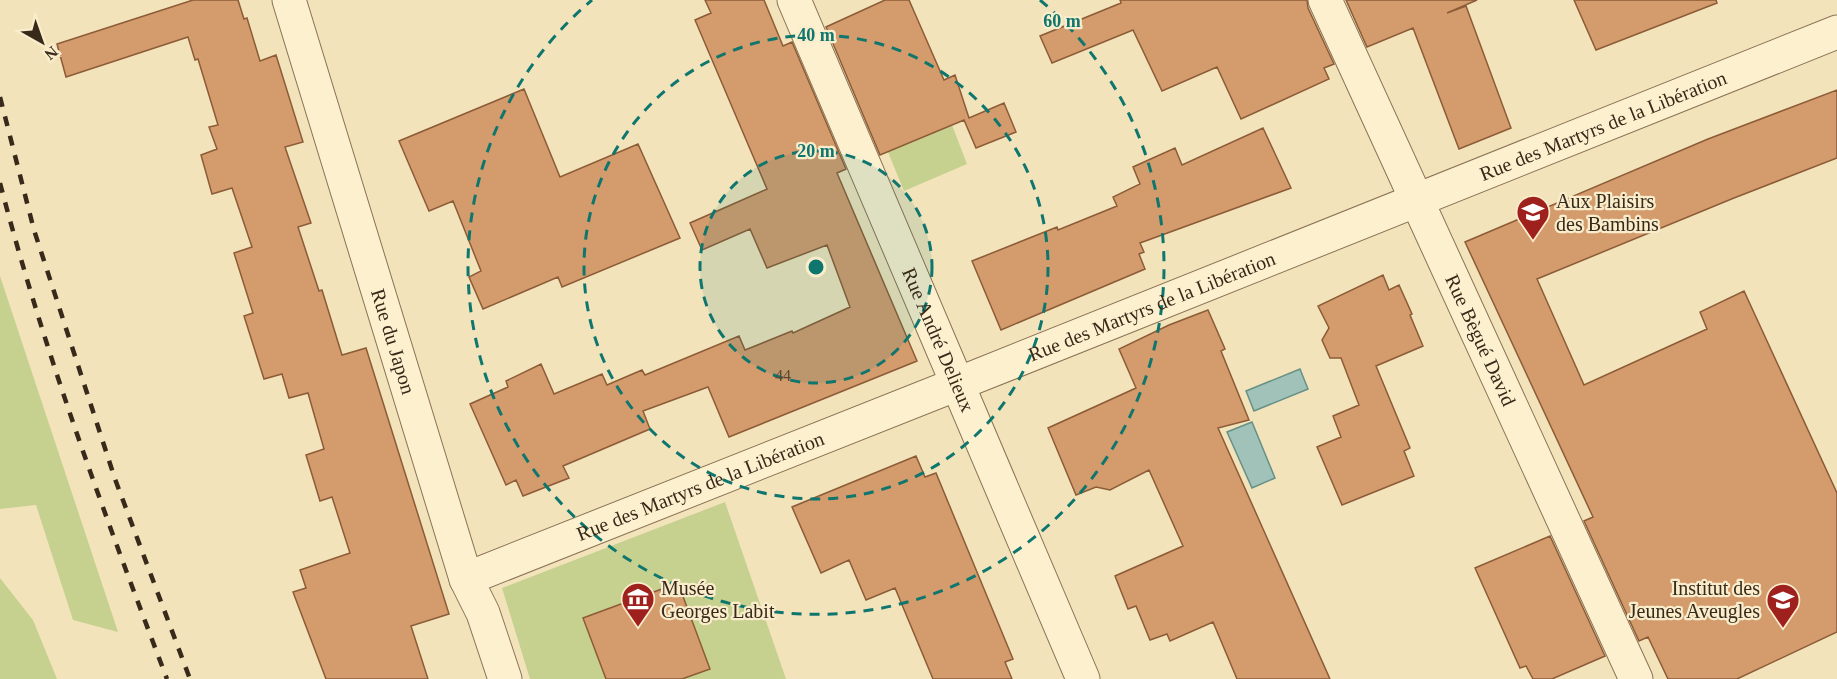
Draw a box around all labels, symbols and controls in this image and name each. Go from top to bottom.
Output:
text: 60 m [1043,11,1081,31]
north arrow [12,12,72,72]
text: 40 m [797,25,835,45]
text: N [41,43,61,64]
street label: Rue des Martyrs de la Libération [1476,66,1730,185]
text: 20 m [797,141,835,161]
place label: Aux Plaisirs des Bambins [1556,190,1659,235]
school or university icon: Aux Plaisirs des Bambins [1515,194,1551,241]
street label: Rue des Martyrs de la Libération [1025,247,1278,366]
centre of rings [806,257,826,277]
street label: Rue André Delieux [898,264,979,415]
street label: Rue Bègué David [1441,271,1520,409]
street label: Rue du Japon [367,286,420,397]
house number: 44 [775,367,791,384]
street label: Rue des Martyrs de la Libération [573,427,827,545]
place label: Musée Georges Labit [661,577,775,623]
place label: Institut des Jeunes Aveugles [1629,577,1760,623]
museum icon: Musée Georges Labit [620,581,656,628]
school or university icon: Institut des Jeunes Aveugles [1765,582,1801,629]

